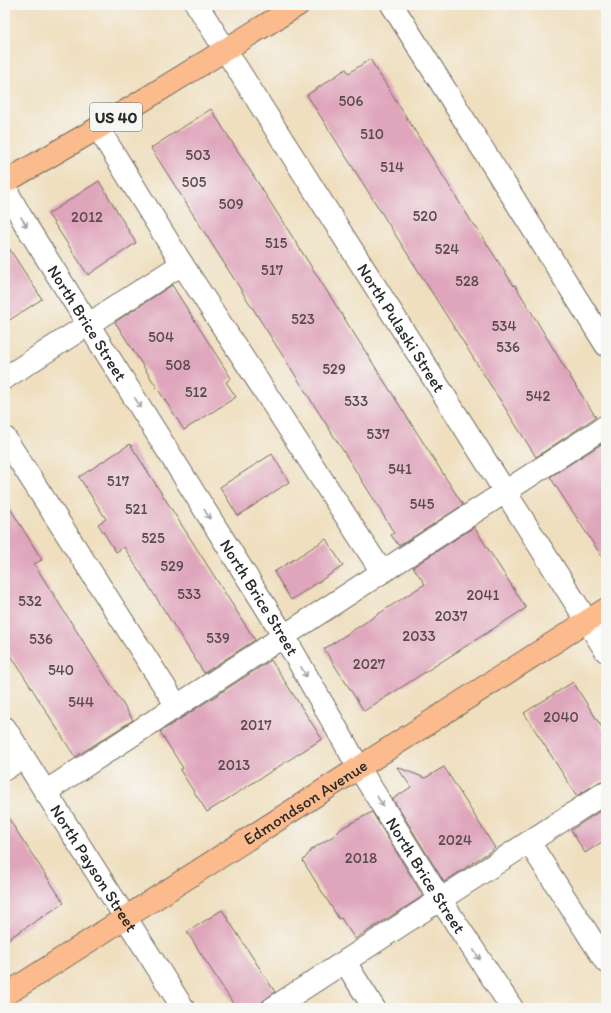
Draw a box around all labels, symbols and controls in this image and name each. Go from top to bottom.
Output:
house number: 506 [338,92,364,110]
road number: US 40 [90,103,142,131]
house number: 510 [360,125,384,143]
house number: 503 [185,146,211,164]
house number: 514 [380,158,404,176]
house number: 505 [182,173,207,191]
house number: 509 [219,195,244,213]
house number: 520 [412,207,438,225]
house number: 2012 [71,208,103,226]
one-way arrow [20,216,28,227]
house number: 515 [265,234,287,252]
house number: 524 [435,240,459,258]
street label: North Pulaski Street [353,260,450,396]
street label: North Brice Street [43,261,132,385]
house number: 517 [261,261,284,279]
house number: 528 [455,272,479,290]
house number: 523 [291,310,315,328]
house number: 534 [491,317,517,335]
house number: 504 [148,328,174,346]
house number: 536 [496,338,520,356]
house number: 508 [165,356,191,374]
house number: 529 [322,360,346,378]
house number: 512 [185,383,207,401]
house number: 542 [526,387,550,405]
house number: 533 [344,392,368,410]
one-way arrow [133,398,142,409]
house number: 537 [366,425,390,443]
house number: 541 [388,460,412,478]
house number: 517 [107,472,130,490]
house number: 545 [410,495,435,513]
house number: 521 [125,500,147,518]
one-way arrow [202,508,211,519]
house number: 525 [141,529,165,547]
street label: North Brice Street [216,536,303,660]
house number: 529 [160,557,184,575]
house number: 533 [177,585,201,603]
house number: 2041 [466,586,500,604]
house number: 532 [18,592,42,610]
house number: 2037 [435,607,468,625]
house number: 2033 [402,627,436,645]
house number: 539 [206,629,230,647]
house number: 536 [29,630,53,648]
house number: 2027 [353,655,386,673]
house number: 540 [48,661,74,679]
one-way arrow [301,666,309,678]
house number: 544 [68,693,94,711]
house number: 2040 [543,708,579,726]
house number: 2017 [240,716,272,734]
street label: Edmondson Avenue [240,755,371,849]
house number: 2013 [218,756,250,774]
one-way arrow [376,795,384,807]
street label: North Payson Street [46,801,142,935]
street label: North Brice Street [382,814,470,937]
house number: 2024 [438,831,472,849]
house number: 2018 [345,849,377,867]
one-way arrow [473,949,481,961]

